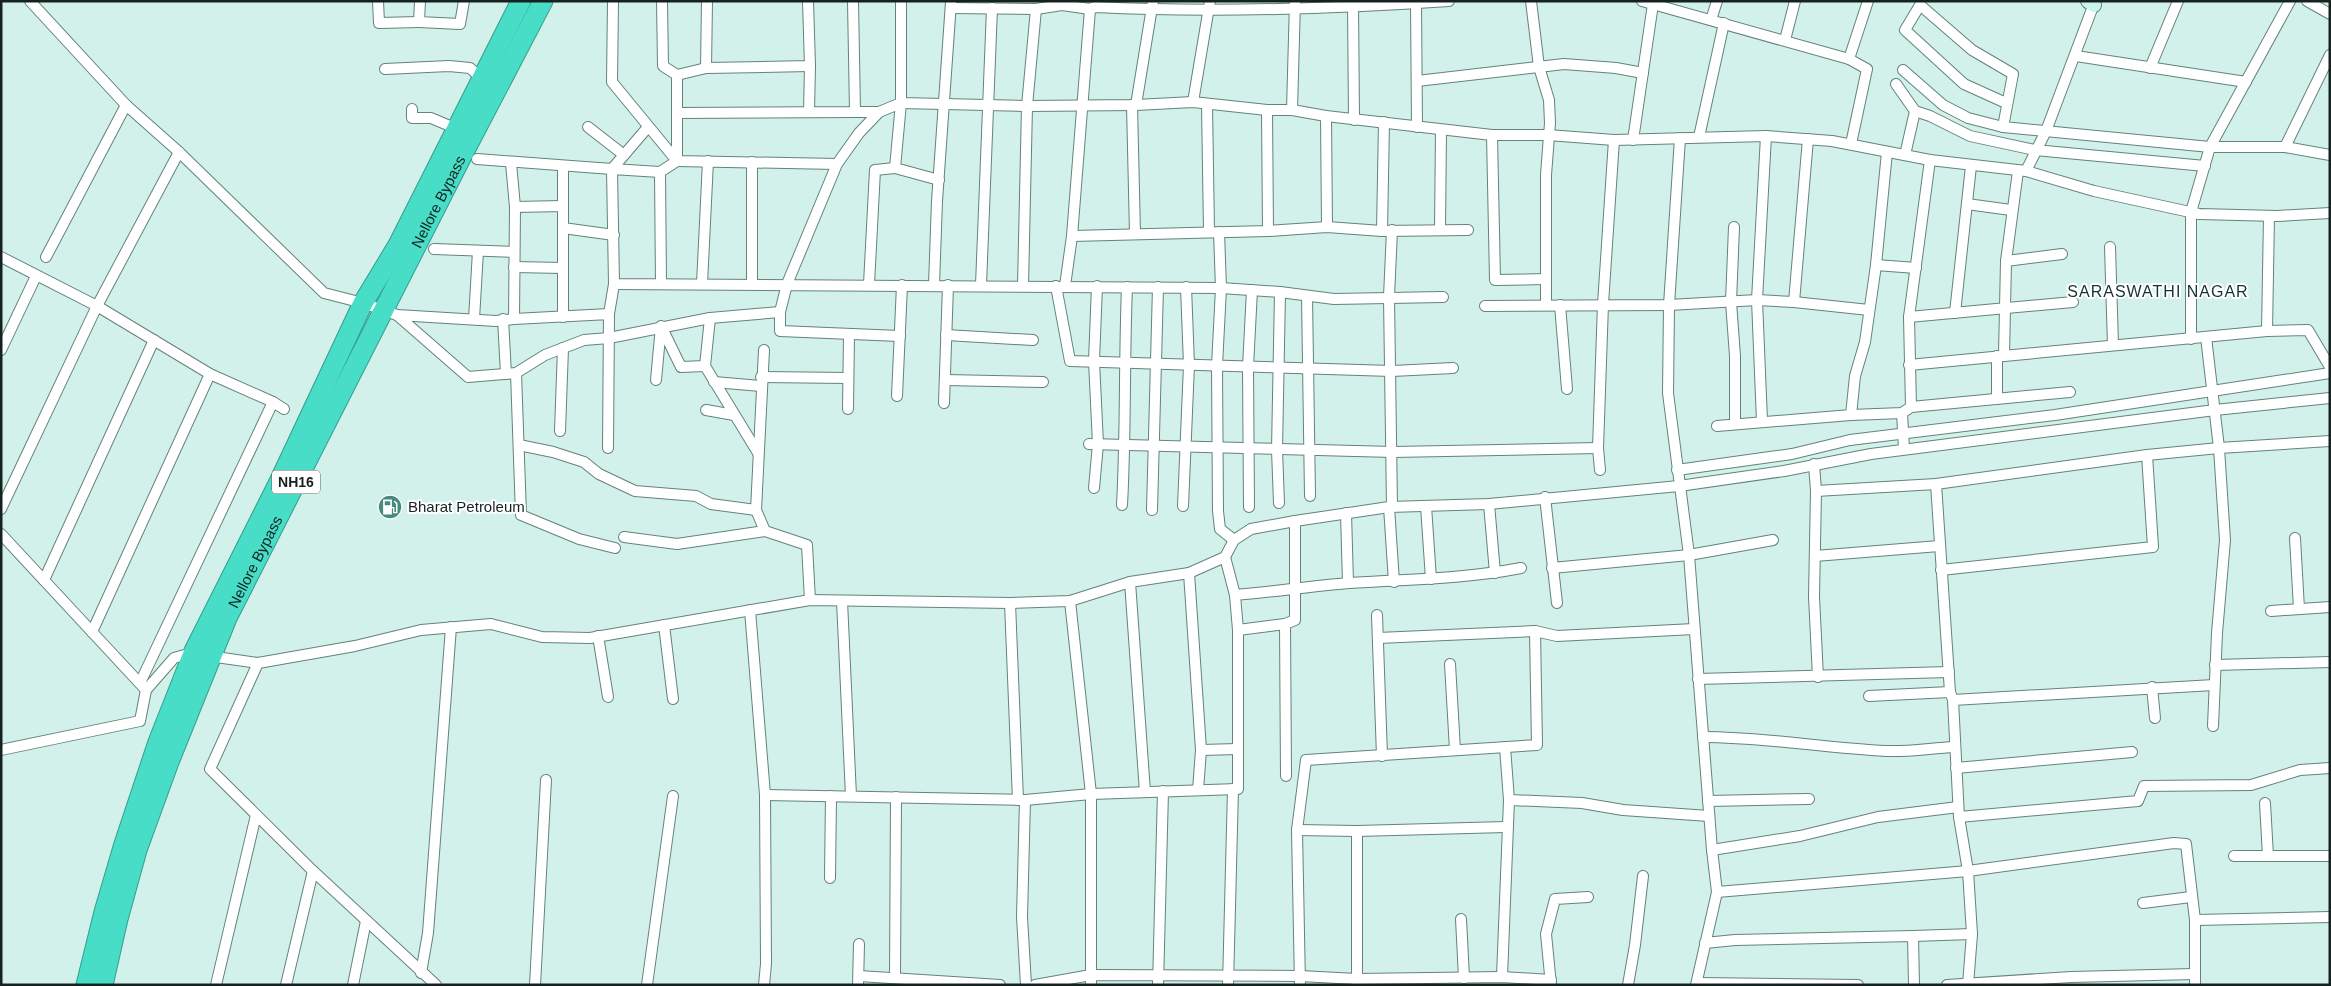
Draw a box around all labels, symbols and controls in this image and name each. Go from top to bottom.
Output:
street label: Nellore Bypass [408,153,469,250]
district label: SARASWATHI NAGAR [2067,283,2249,300]
road number: NH16 [272,471,320,494]
fuel station icon: Bharat Petroleum [377,494,403,520]
place label: Bharat Petroleum [408,498,525,515]
street label: Nellore Bypass [225,513,286,611]

